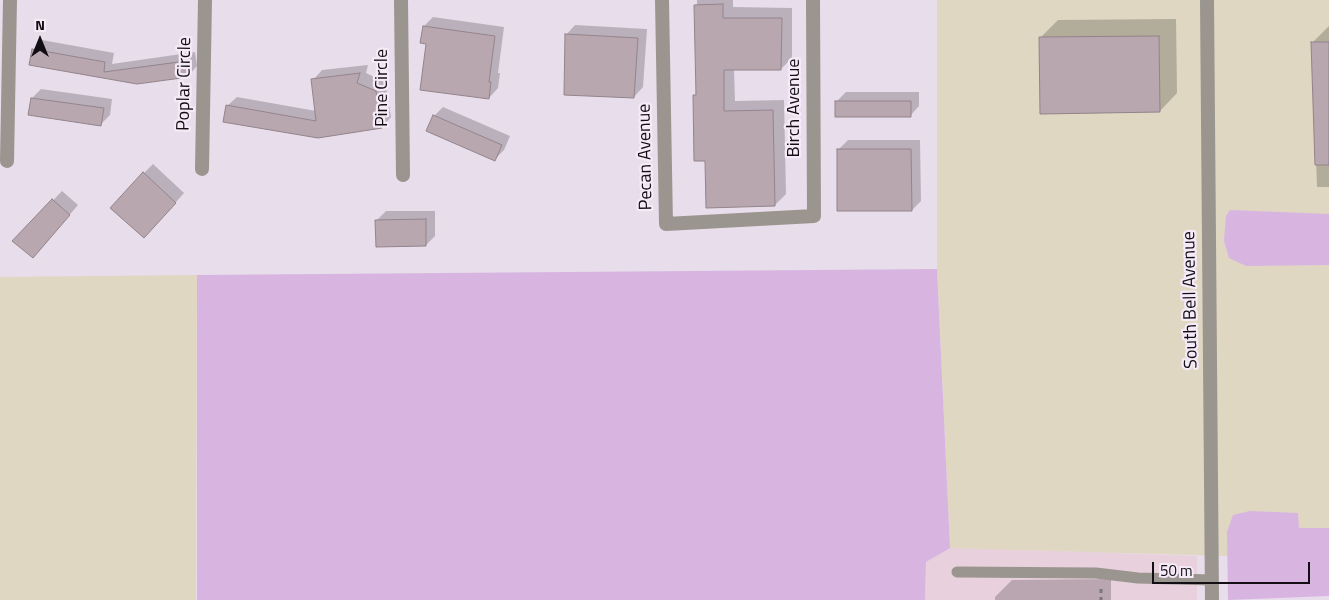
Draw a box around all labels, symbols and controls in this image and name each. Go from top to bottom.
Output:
text: N [35,14,45,35]
north arrow [15,15,65,65]
street label: Poplar Circle [173,37,197,131]
street label: Pine Circle [372,49,394,127]
street label: Birch Avenue [784,59,806,157]
street label: Pecan Avenue [634,104,658,210]
street label: South Bell Avenue [1179,231,1203,369]
scale bar [1154,552,1312,584]
text: 50 m [1160,559,1193,582]

